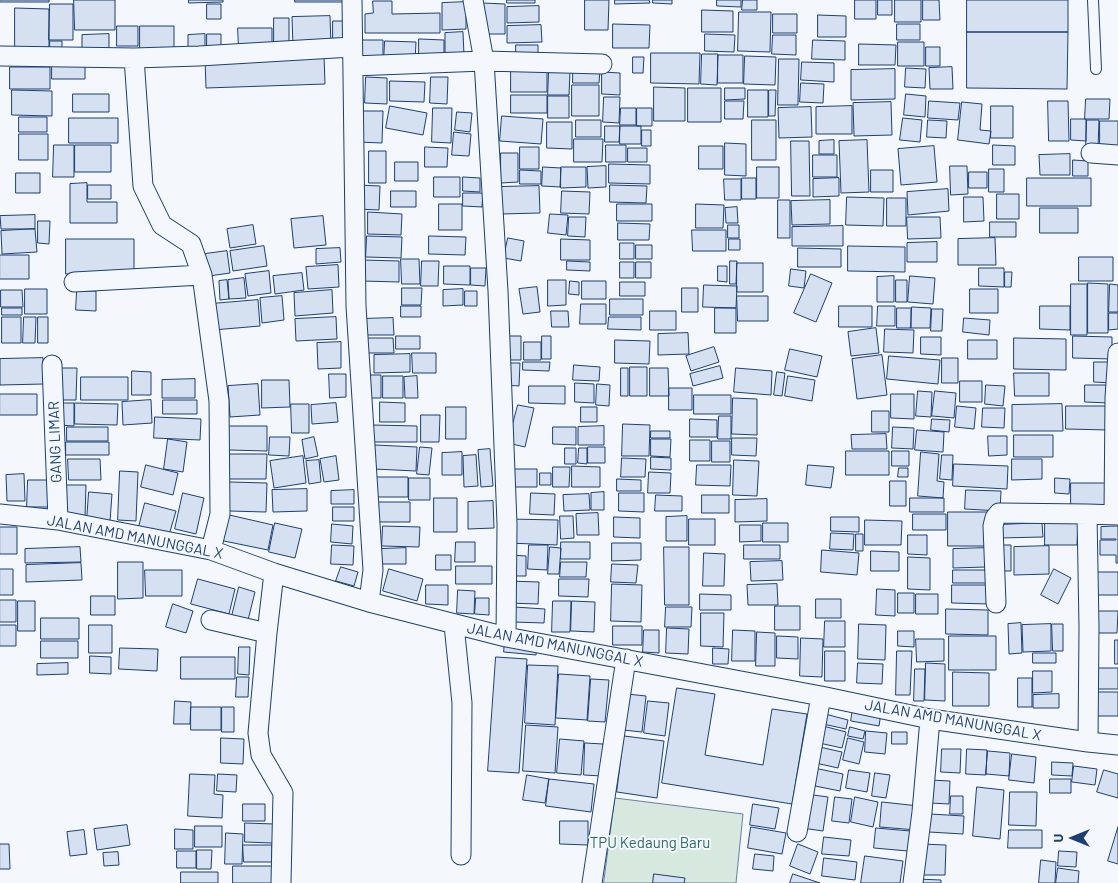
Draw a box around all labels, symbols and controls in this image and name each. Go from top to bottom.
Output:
street label: GANG LIMAR [45,401,65,483]
street label: JALAN AMD MANUNGGAL X [46,511,224,563]
street label: JALAN AMD MANUNGGAL X [466,619,644,671]
street label: JALAN AMD MANUNGGAL X [863,696,1043,744]
north arrow [1048,813,1098,863]
park label: TPU Kedaung Baru [590,834,710,852]
text: U [1049,834,1066,842]

